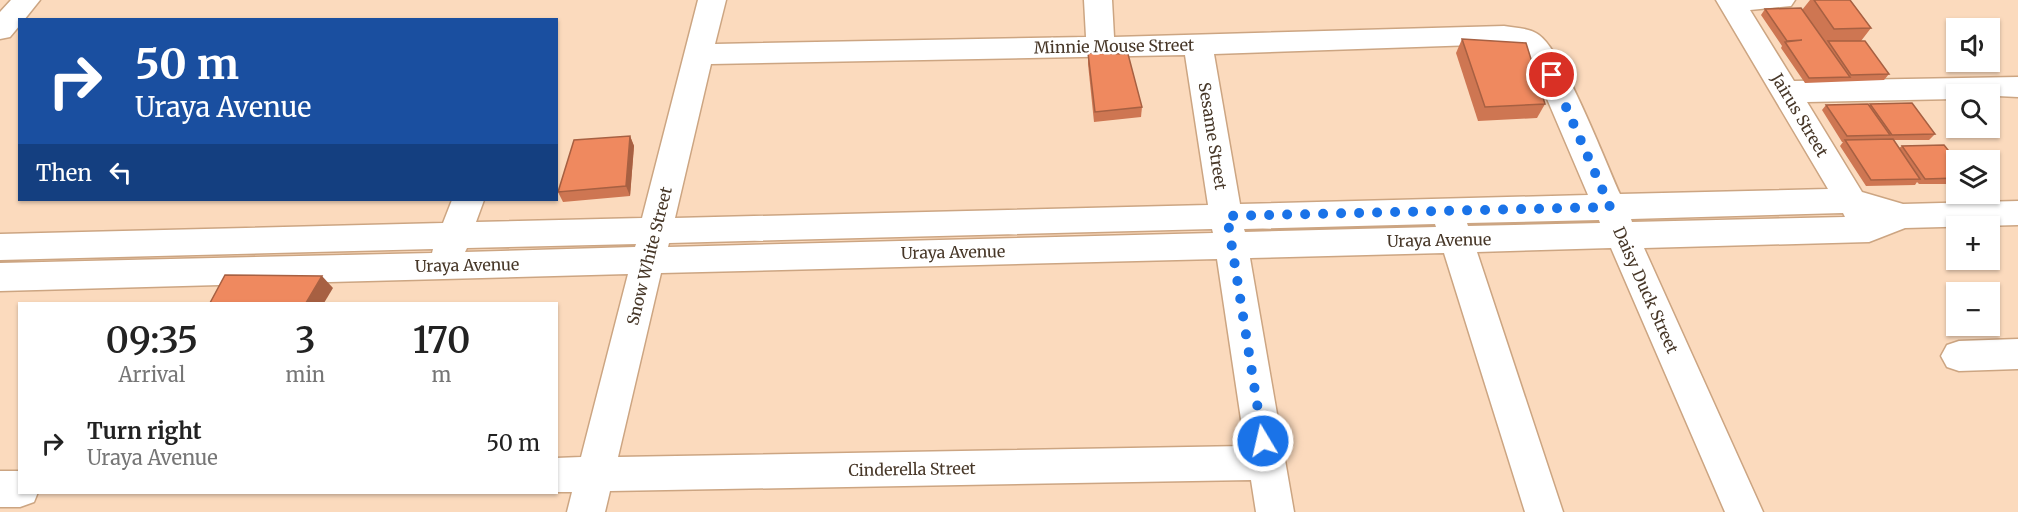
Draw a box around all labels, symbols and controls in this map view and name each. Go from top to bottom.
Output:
map controls [1946,18,2000,336]
button: sound [1946,18,2000,72]
street label: Minnie Mouse Street [1034,35,1195,57]
text: 50 m [135,38,239,90]
icon: right [36,42,114,120]
pin [1526,49,1577,100]
icon: arrive [1535,58,1568,91]
street label: Jairus Street [1767,69,1833,161]
street label: Sesame Street [1195,81,1231,192]
button: search [1946,84,2000,138]
text: Uraya Avenue [135,90,311,124]
button: layers [1946,150,2000,204]
icon: left [104,156,137,189]
text: Then [36,159,92,187]
street label: Snow White Street [622,184,676,327]
button: + [1946,216,2000,270]
street label: Daisy Duck Street [1609,224,1683,357]
street label: Uraya Avenue [1387,229,1491,251]
street label: Uraya Avenue [901,241,1005,263]
street label: Uraya Avenue [415,254,519,276]
button: − [1946,282,2000,336]
text: 09:35 [106,318,198,363]
text: 3 [295,318,316,363]
text: 170 [413,318,470,363]
text: Arrival [118,362,185,387]
text: min [286,362,325,387]
text: m [432,362,451,387]
position arrow [1231,409,1295,473]
text: Turn right [87,417,201,445]
icon: right [36,427,69,460]
text: 50 m [486,429,540,457]
text: Uraya Avenue [87,445,218,470]
street label: Cinderella Street [848,458,977,480]

